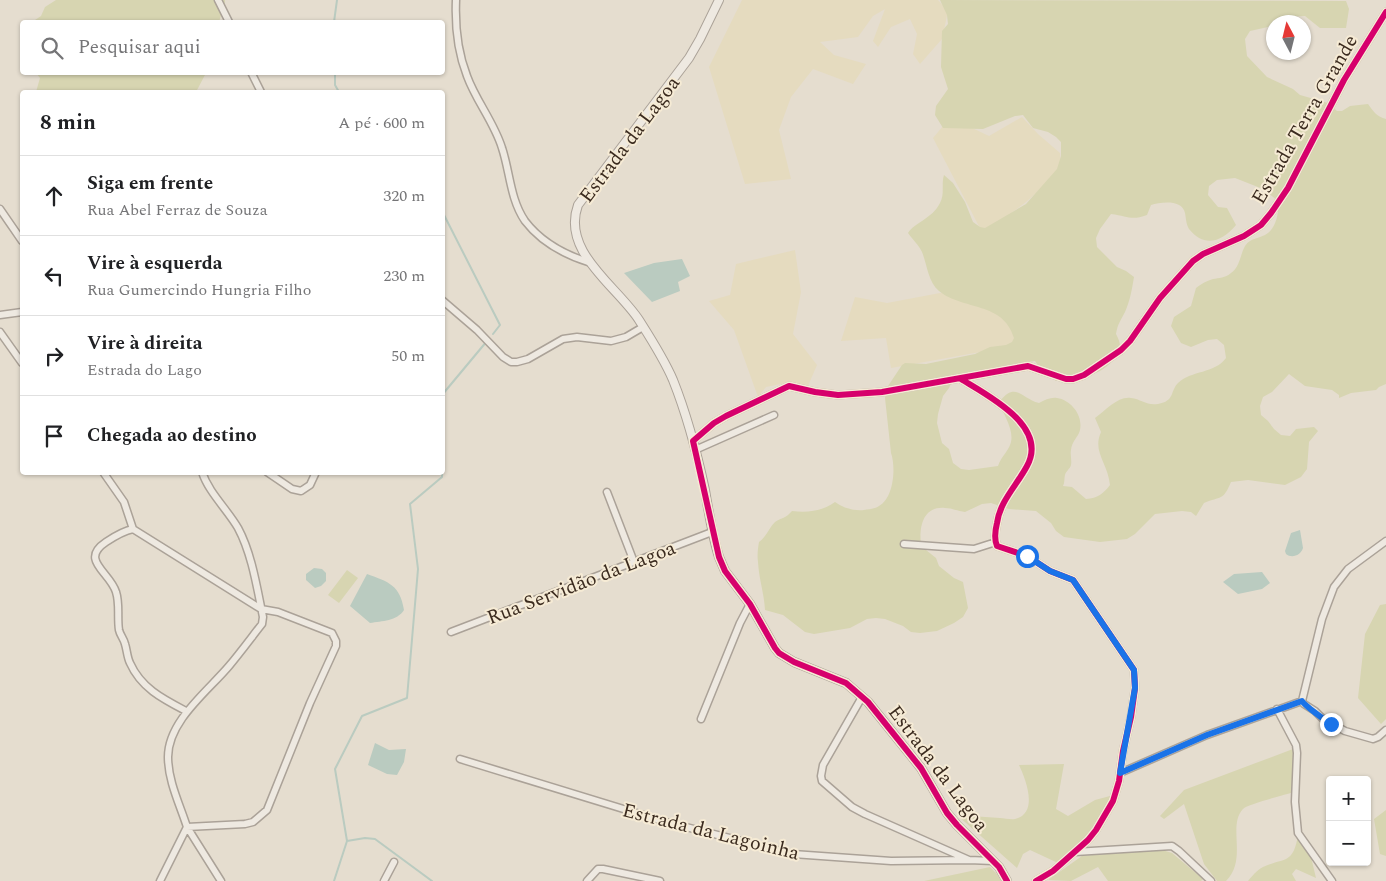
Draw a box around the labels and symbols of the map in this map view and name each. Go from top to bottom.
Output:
north arrow [1266,15,1311,60]
street label: Estrada Terra Grande [1244,29,1366,210]
street label: Estrada da Lagoa [572,70,688,209]
street label: Rua Servidão da Lagoa [483,533,680,633]
route start [1016,545,1039,568]
street label: Estrada da Lagoa [880,699,996,839]
route end [1320,713,1343,736]
street label: Estrada da Lagoinha [619,795,803,869]

